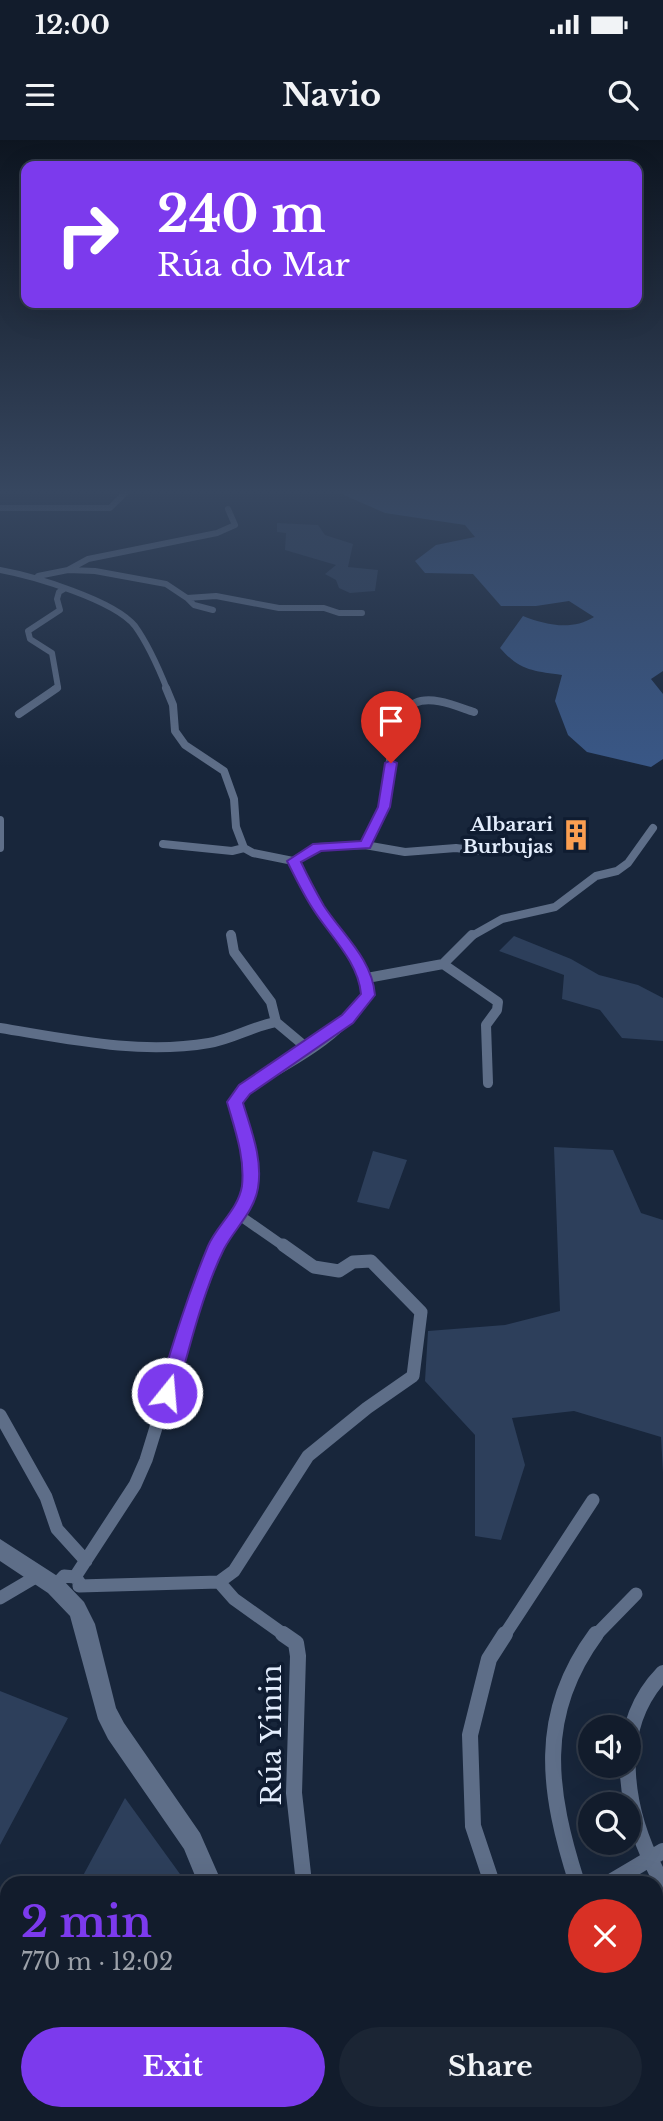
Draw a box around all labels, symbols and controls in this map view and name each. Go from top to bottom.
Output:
text: 12:00 [35,9,110,41]
text: Navio [282,75,381,115]
icon: menu [21,76,59,114]
icon: search [604,76,642,114]
text: 240 m [157,184,326,245]
icon: right [42,189,133,280]
text: Rúa do Mar [157,245,350,285]
pin [361,691,421,763]
icon: arrive [372,702,410,740]
place label: Albarari Burbujas [463,813,553,858]
building icon: Albarari Burbujas [559,818,593,852]
position arrow [130,1356,204,1430]
street label: Rúa Yinin [254,1665,289,1805]
map controls [578,1715,641,1855]
button: sound [578,1715,641,1778]
button: search [578,1792,641,1855]
text: 2 min [21,1896,152,1948]
button: close [568,1899,642,1973]
text: 770 m · 12:02 [21,1948,173,1976]
button: Exit [21,2027,325,2107]
button: Share [339,2027,642,2107]

